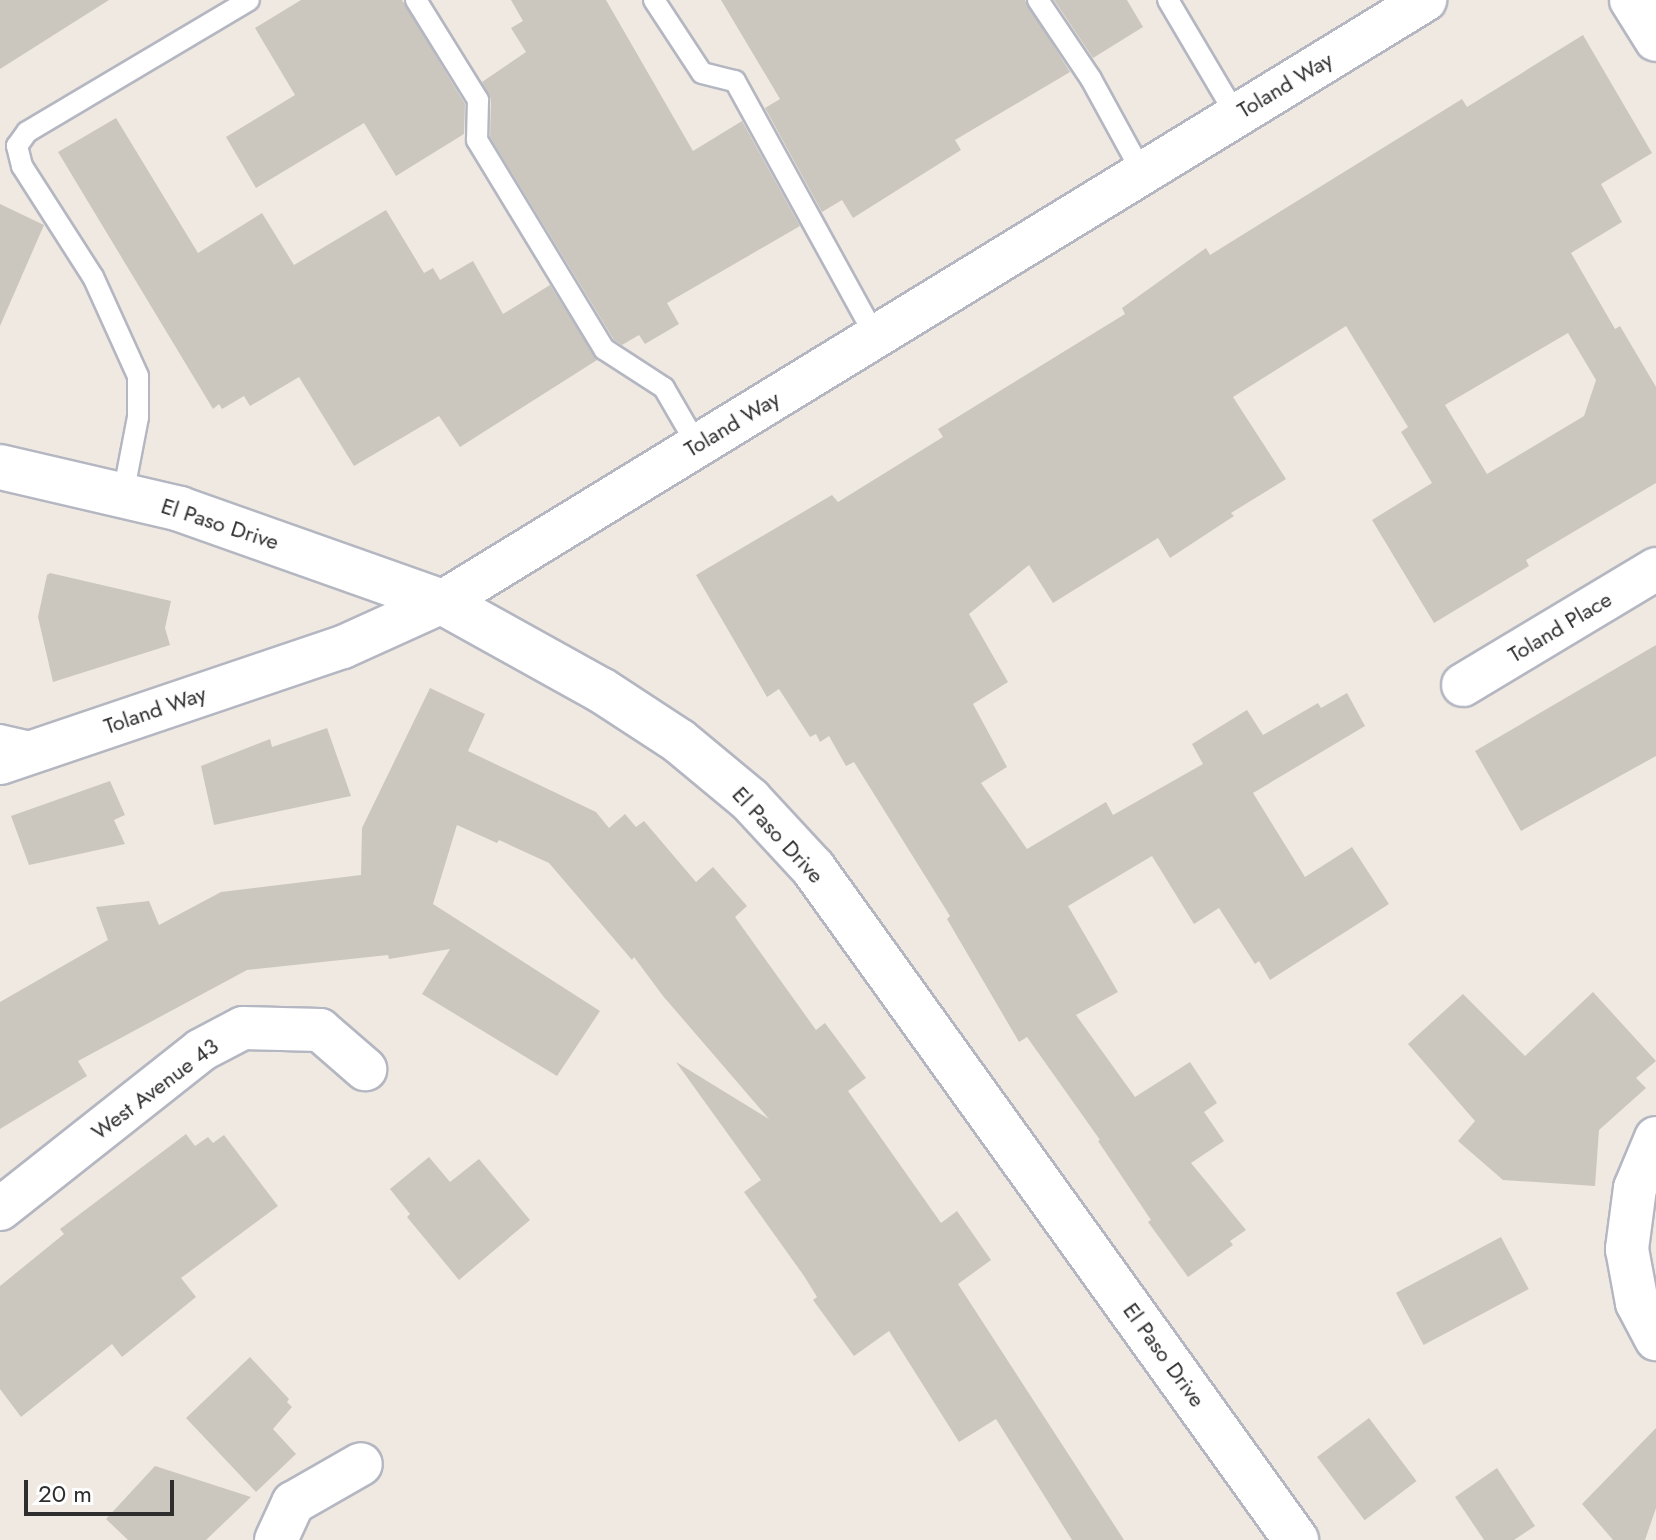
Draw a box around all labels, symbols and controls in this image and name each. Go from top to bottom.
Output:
street label: Toland Way [1233,46,1337,124]
street label: Toland Way [680,385,784,463]
street label: El Paso Drive [158,493,282,555]
street label: Toland Place [1504,586,1616,668]
street label: Toland Way [101,680,209,740]
street label: El Paso Drive [727,781,829,889]
street label: West Avenue 43 [86,1033,224,1145]
street label: El Paso Drive [1117,1298,1211,1412]
scale bar [28,1464,178,1514]
text: 20 m [38,1476,92,1511]

